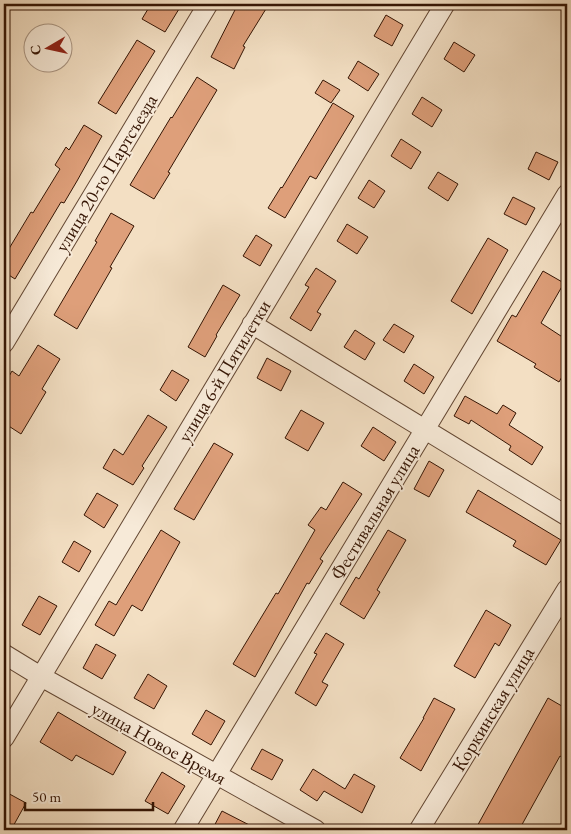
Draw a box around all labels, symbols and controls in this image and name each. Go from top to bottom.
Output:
north arrow [22,22,72,72]
text: С [25,44,45,56]
street label: улица 20-го Партсъезда [49,89,163,257]
street label: улица 6-й Пятилетки [172,295,276,447]
street label: Фестивальная улица [325,439,425,584]
street label: Коркинская улица [446,642,540,776]
street label: улица Новое Время [87,696,231,791]
scale bar [25,779,152,811]
text: 50 m [32,787,61,806]

